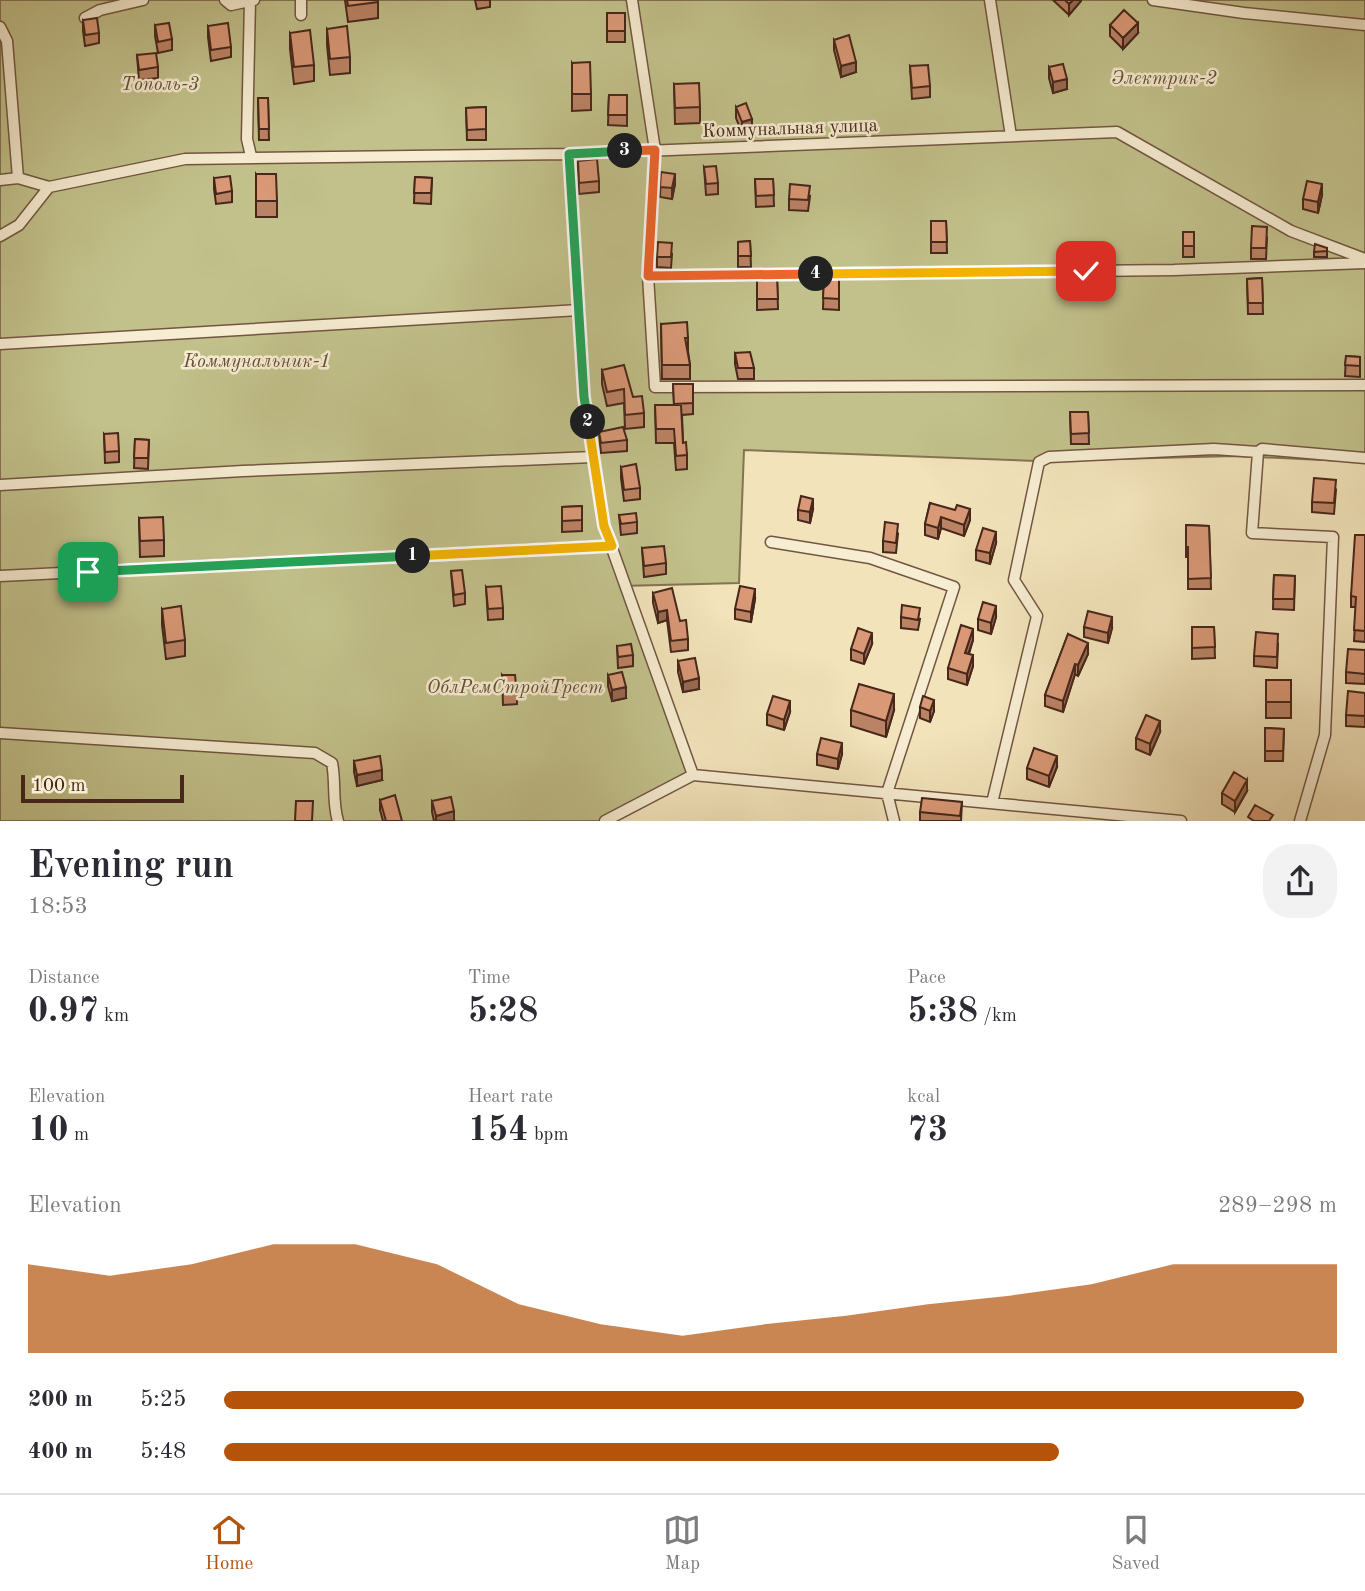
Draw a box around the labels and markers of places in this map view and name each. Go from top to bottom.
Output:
pin: 3 [608,134,642,168]
pin [1056,241,1116,301]
pin: 4 [798,256,834,292]
pin: 2 [570,404,606,440]
pin: 1 [396,538,430,574]
pin [58,542,118,602]

